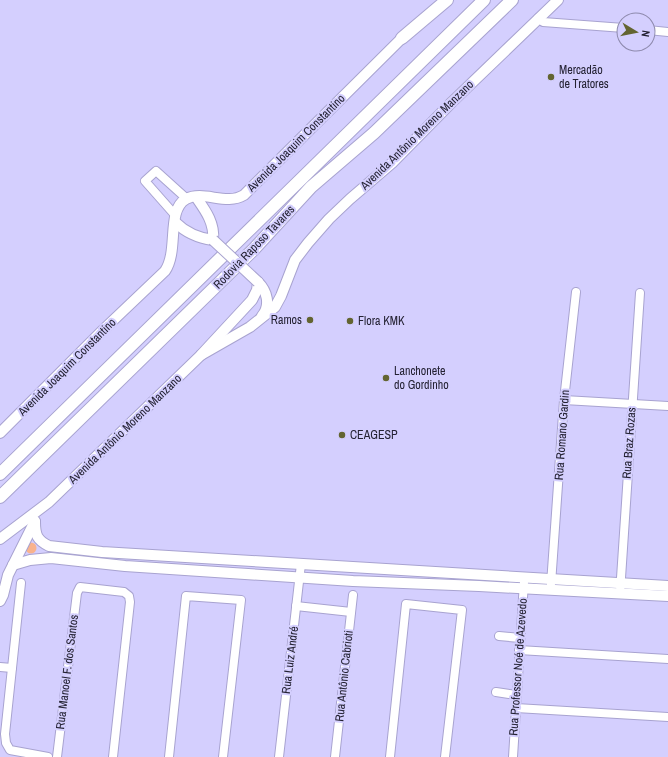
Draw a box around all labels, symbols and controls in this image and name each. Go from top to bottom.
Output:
north arrow [616,12,656,52]
text: N [638,29,653,38]
place label: Mercadão de Tratores [559,62,609,92]
marker: Mercadão de Tratores [546,72,556,82]
street label: Avenida Antônio Moreno Manzano [356,77,477,194]
street label: Avenida Joaquim Constantino [243,91,348,196]
street label: Rodovia Raposo Tavares [210,202,298,292]
place label: Ramos [271,312,302,328]
place label: Flora KMK [358,313,405,329]
street label: Avenida Joaquim Constantino [14,315,119,420]
marker: Ramos [305,315,315,325]
marker: Flora KMK [345,316,355,326]
place label: Lanchonete do Gordinho [394,363,449,393]
street label: Avenida Antônio Moreno Manzano [64,371,185,488]
marker: Lanchonete do Gordinho [381,373,391,383]
street label: Rua Romano Gardin [551,389,573,481]
street label: Rua Braz Rozas [619,407,639,479]
place label: CEAGESP [350,427,398,443]
marker: CEAGESP [337,430,347,440]
street label: Rua Professor Noé de Azevedo [505,598,531,736]
street label: Rua Manoel F. dos Santos [52,614,82,730]
street label: Rua Luiz André [278,625,302,695]
street label: Rua Antônio Cabrioti [331,629,357,723]

